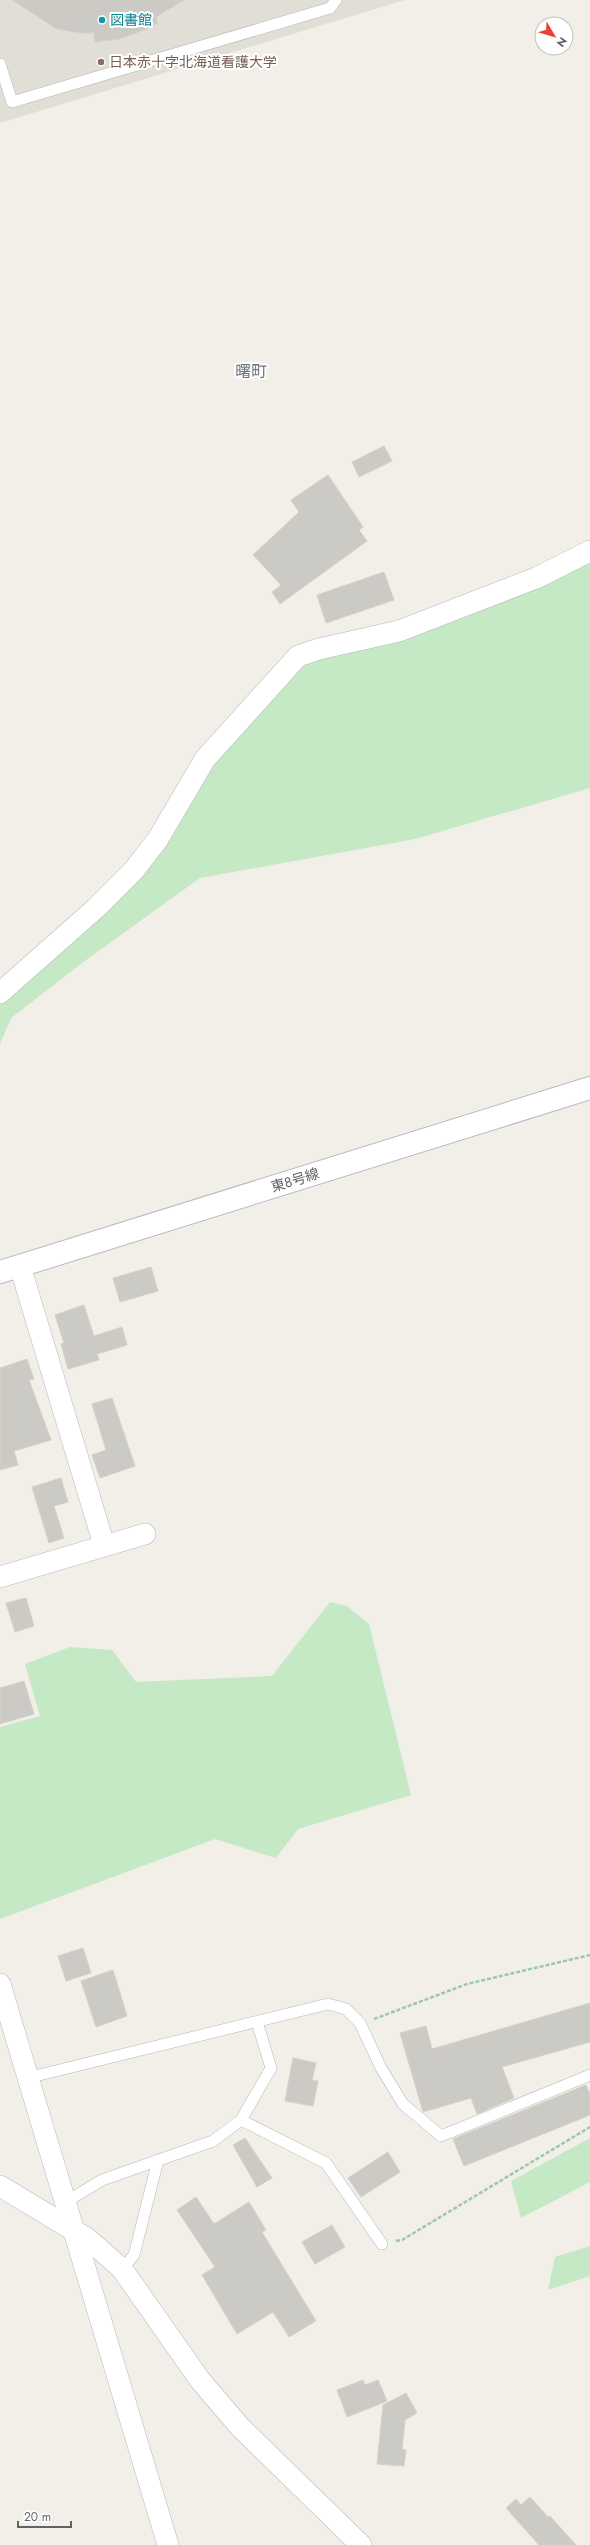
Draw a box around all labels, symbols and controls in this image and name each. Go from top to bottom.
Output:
place label: 図書館 [110,10,152,30]
marker: 図書館 [97,15,107,25]
north arrow [534,16,574,56]
text: N [553,34,571,51]
place label: 日本赤十字北海道看護大学 [109,52,277,72]
marker: 日本赤十字北海道看護大学 [96,57,106,67]
district label: 曙町 [235,360,267,383]
street label: 東8号線 [268,1163,322,1197]
scale bar [18,2503,71,2529]
text: 20 m [24,2508,51,2526]

